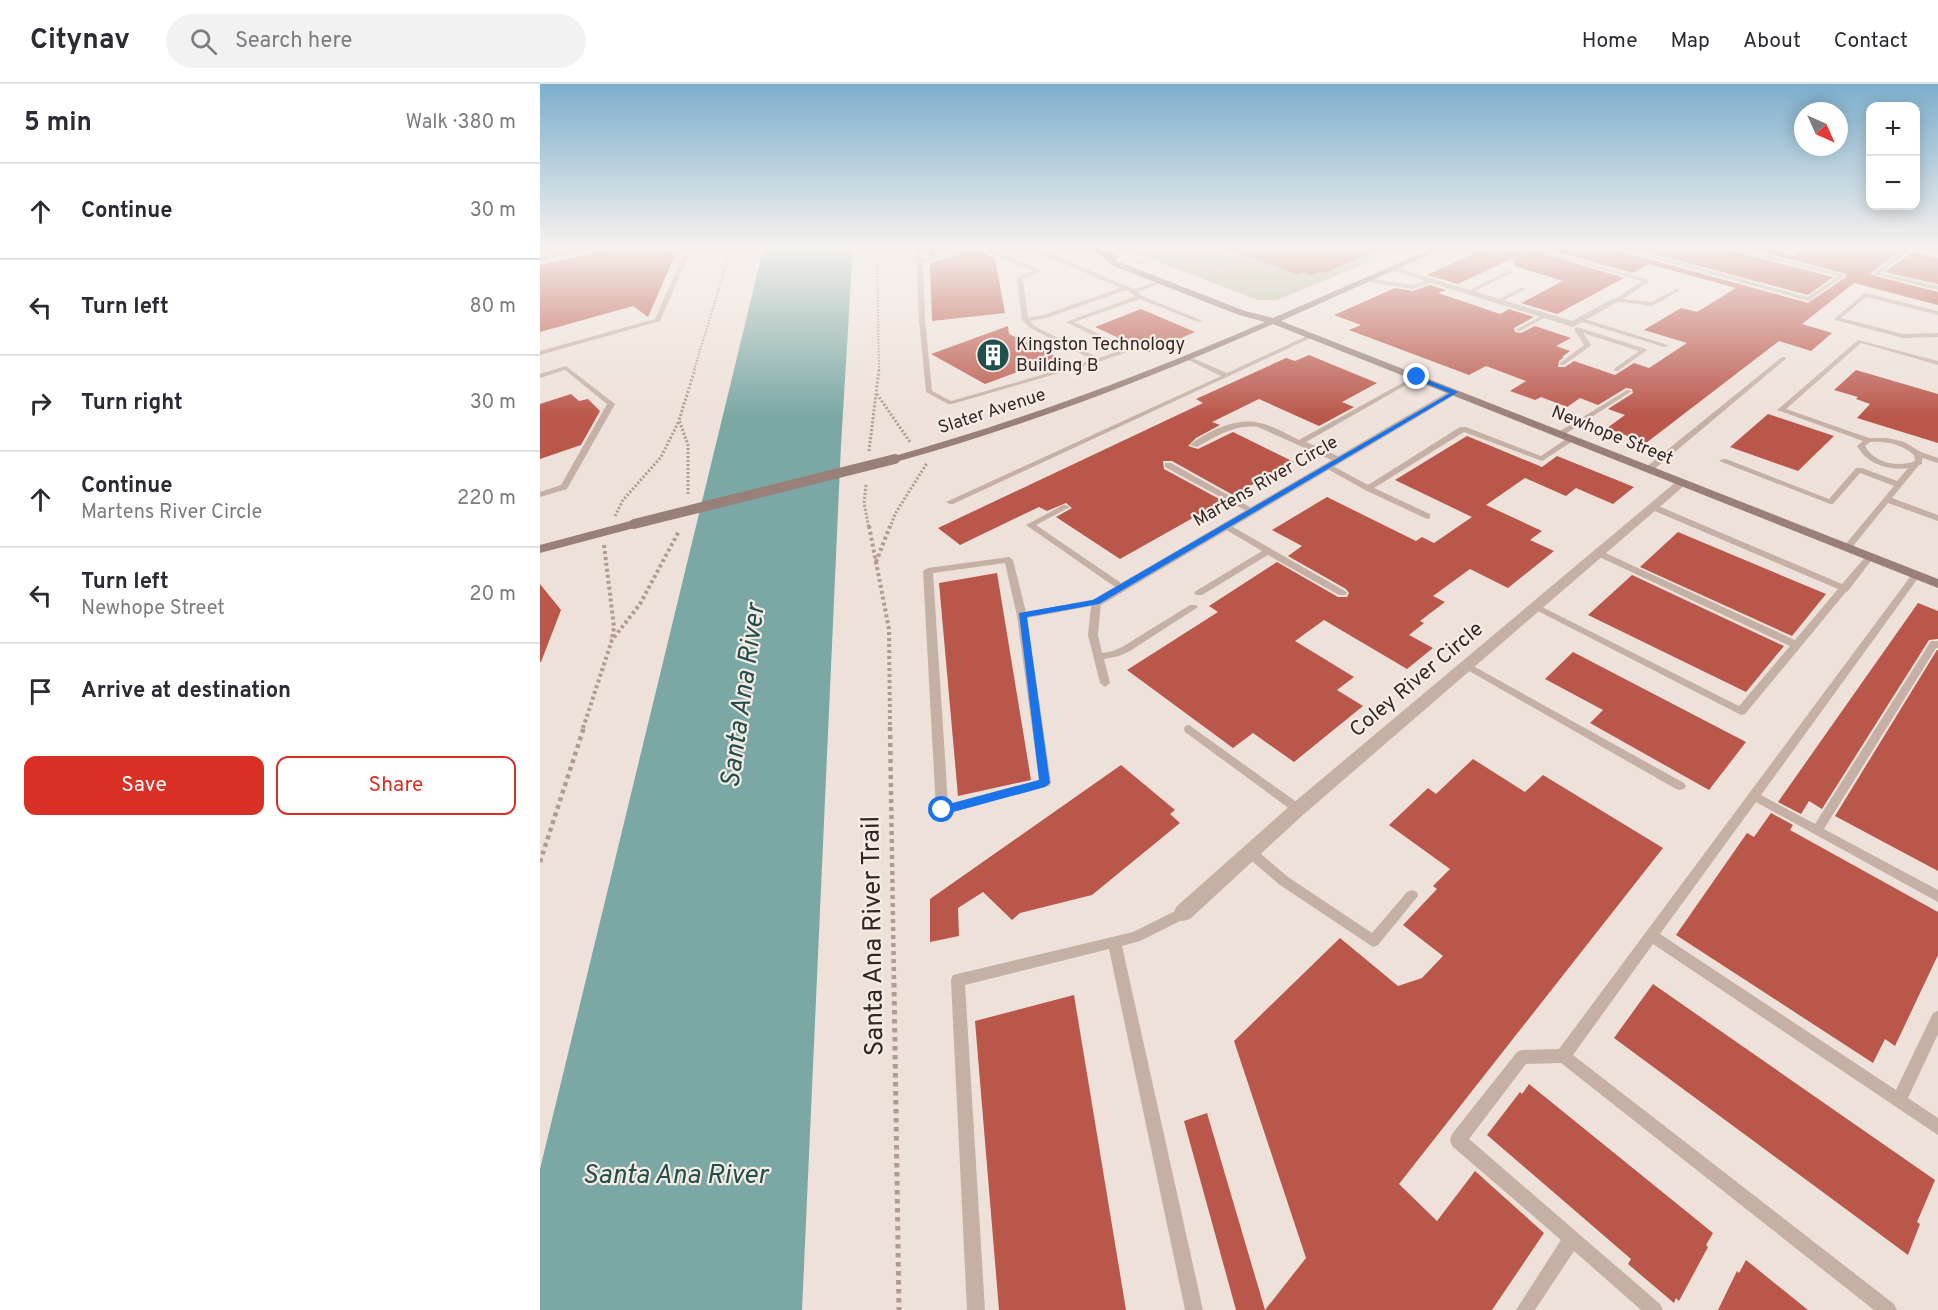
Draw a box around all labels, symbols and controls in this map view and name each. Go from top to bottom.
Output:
search box [166,14,586,68]
text: Citynav [30,23,130,59]
icon: search [187,25,220,58]
text: Search here [235,28,352,55]
text: Home [1582,28,1638,55]
text: Map [1671,28,1710,55]
text: About [1743,28,1801,55]
text: Contact [1834,28,1908,55]
north arrow [1794,102,1848,156]
map controls [1866,102,1920,210]
button: + [1866,102,1920,156]
text: 5 min [24,107,92,140]
text: Walk · 380 m [405,110,516,136]
button: − [1866,156,1920,210]
icon: ahead [24,195,57,228]
text: Continue [81,198,172,225]
text: 30 m [470,198,516,224]
icon: left [24,291,57,324]
text: Turn left [81,294,169,321]
text: 80 m [470,294,516,320]
place label: Kingston Technology Building B [1016,334,1185,378]
building icon: Kingston Technology Building B [975,337,1011,373]
route end [1403,363,1429,389]
street label: Slater Avenue [935,384,1049,440]
icon: right [24,387,57,420]
text: Turn right [81,390,183,417]
text: 30 m [470,390,516,416]
street label: Newhope Street [1548,401,1676,471]
street label: Martens River Circle [1190,431,1342,533]
text: Continue [81,473,172,500]
icon: ahead [24,483,57,516]
text: 220 m [457,486,516,512]
text: Martens River Circle [81,500,262,526]
text: Turn left [81,569,169,596]
icon: left [24,579,57,612]
text: 20 m [469,582,516,608]
text: Newhope Street [81,596,225,622]
water label: Santa Ana River [714,599,774,790]
street label: Coley River Circle [1345,616,1489,744]
icon: arrive [24,675,57,708]
text: Arrive at destination [81,678,291,705]
button: Save [24,756,264,815]
button: Share [276,756,516,815]
route start [928,796,954,822]
street label: Santa Ana River Trail [855,816,893,1056]
water label: Santa Ana River [582,1159,771,1193]

